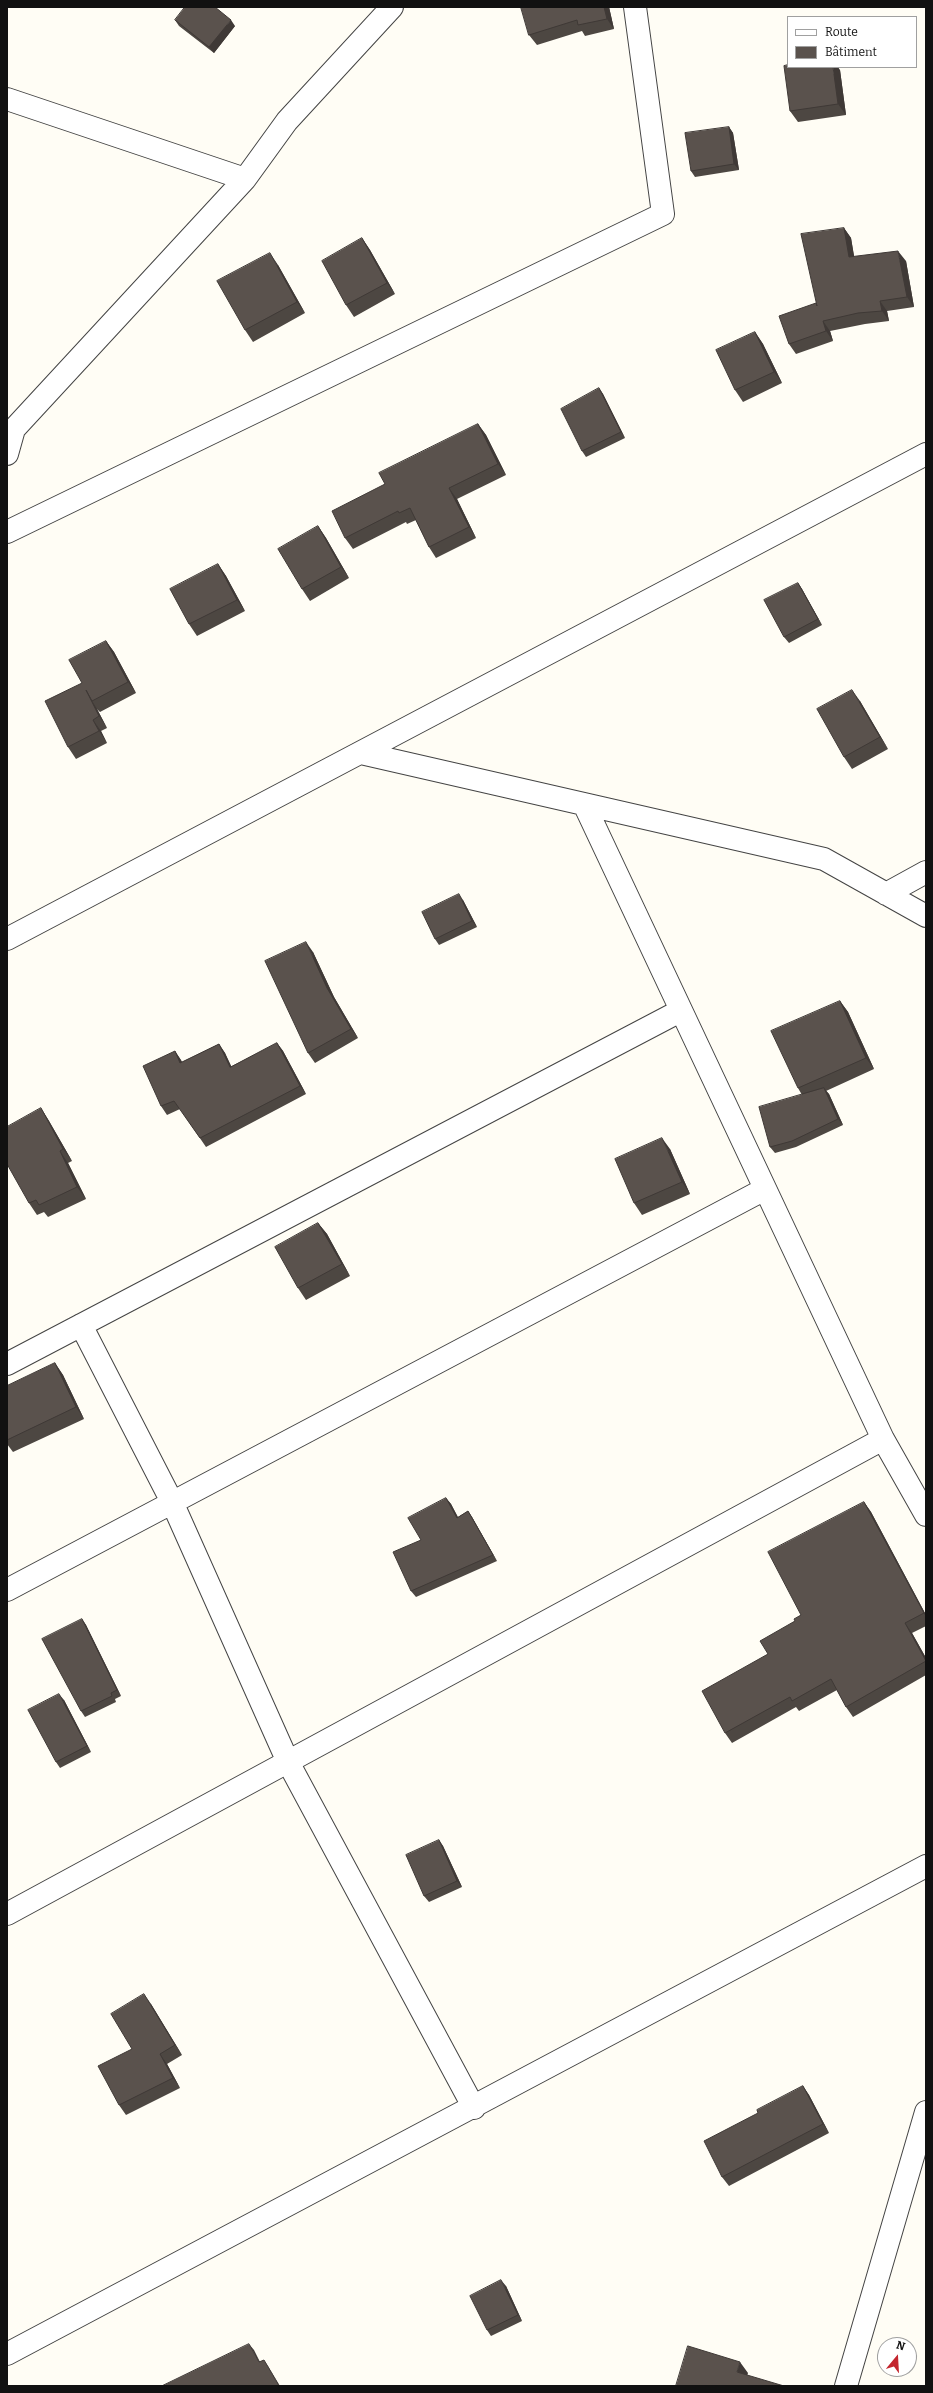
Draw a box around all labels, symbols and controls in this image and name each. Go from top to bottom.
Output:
legend [787,16,917,68]
text: Route [825,25,858,39]
text: Bâtiment [825,45,877,59]
north arrow [877,2337,917,2377]
text: N [895,2339,907,2354]

